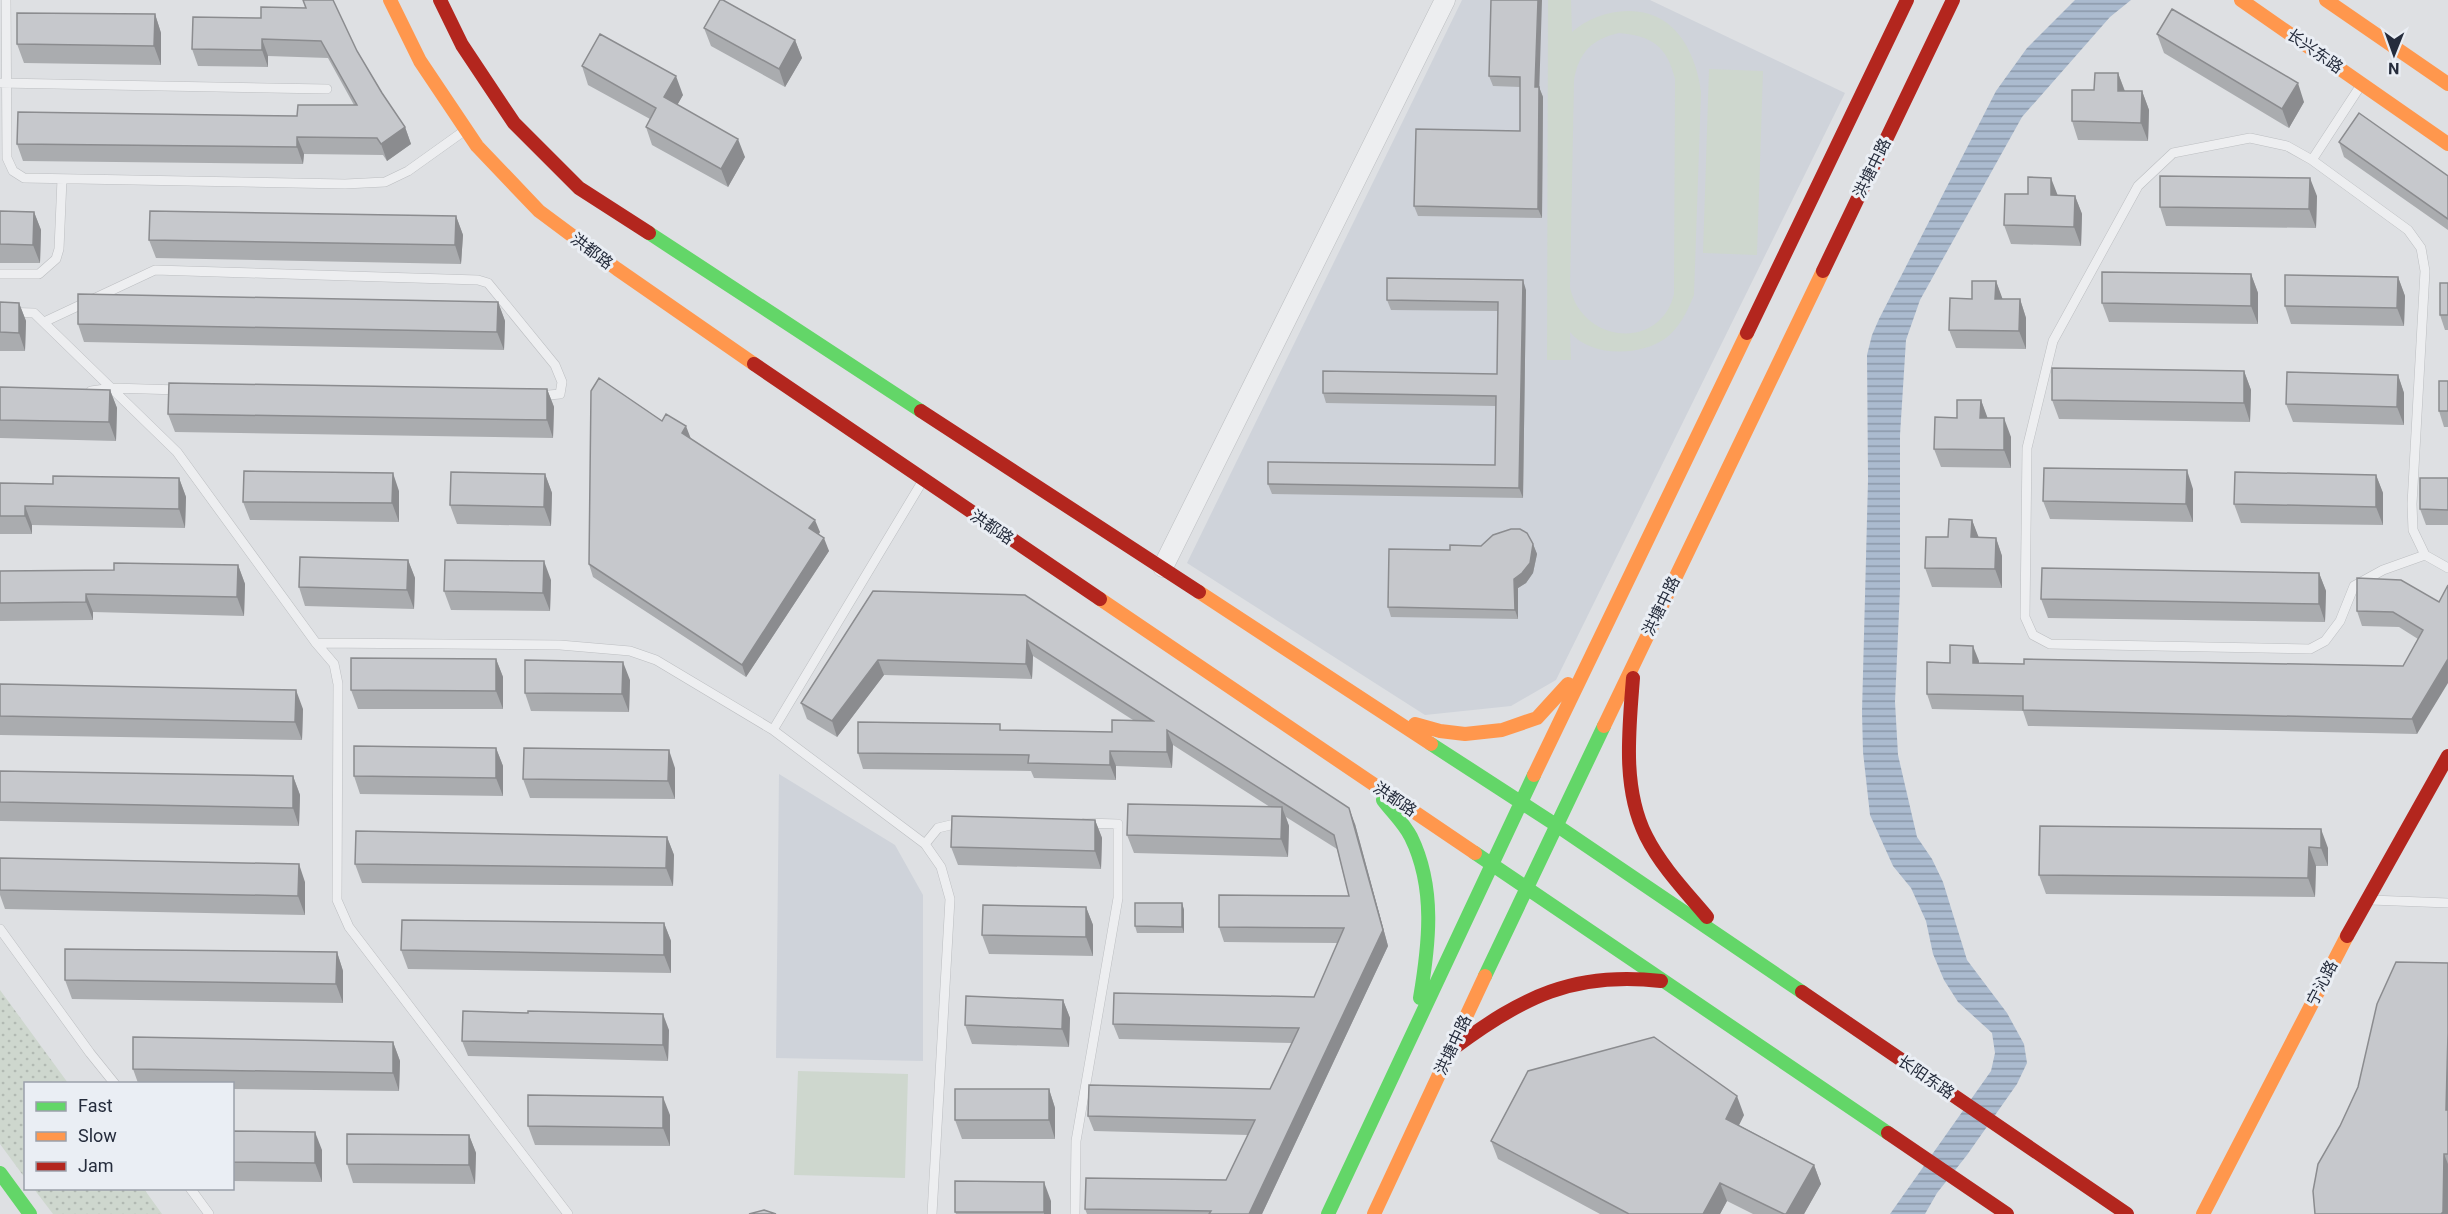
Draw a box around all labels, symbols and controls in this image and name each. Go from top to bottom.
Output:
north arrow [2364,24,2424,84]
street label: 长兴东路 [2283,25,2347,77]
text: N [2388,59,2400,78]
street label: 洪塘中路 [1849,135,1895,201]
street label: 洪都路 [567,229,617,273]
street label: 洪都路 [967,506,1017,548]
street label: 洪塘中路 [1638,573,1684,639]
street label: 洪都路 [1370,778,1420,820]
street label: 宁沁路 [2303,957,2341,1009]
street label: 洪塘中路 [1431,1012,1475,1078]
street label: 长阳东路 [1894,1051,1958,1103]
legend [24,1082,234,1190]
text: Fast [78,1095,113,1116]
text: Slow [78,1125,117,1146]
text: Jam [78,1155,114,1176]

